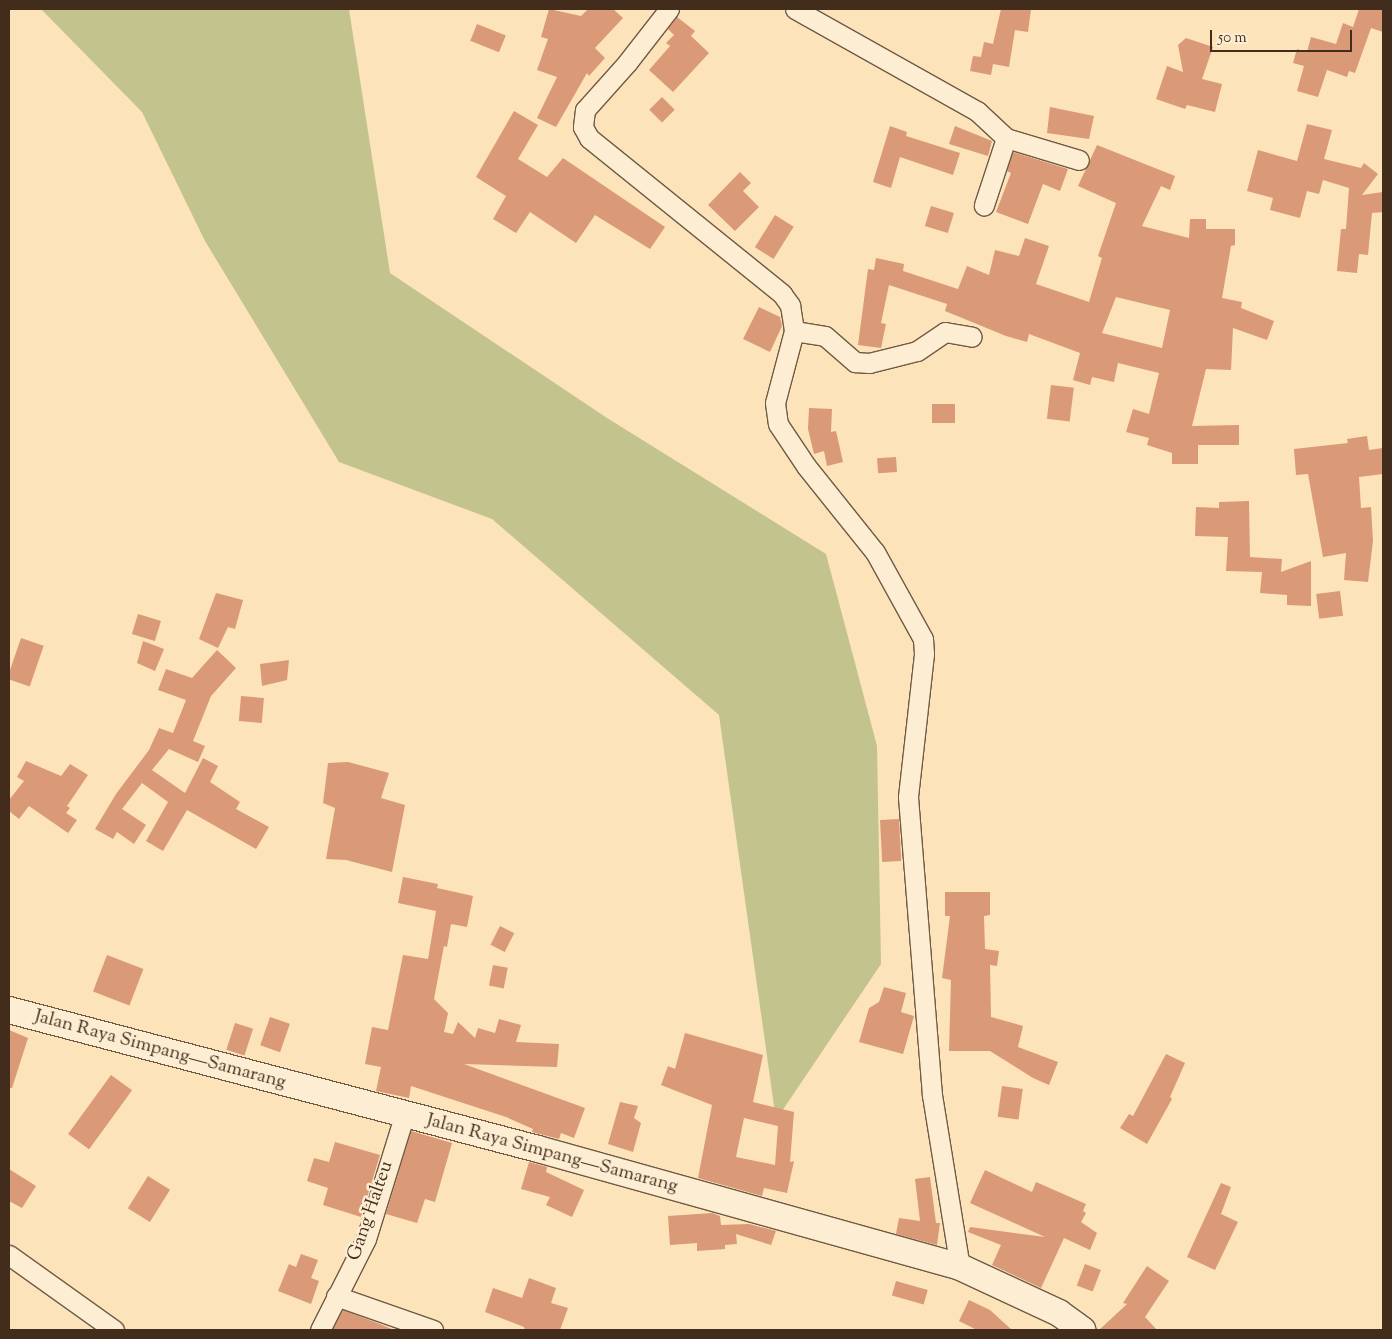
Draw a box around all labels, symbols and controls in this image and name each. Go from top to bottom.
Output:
scale bar [1212,20,1354,52]
text: 50 m [1218,28,1247,49]
street label: Jalan Raya Simpang—Samarang [32,1005,288,1095]
street label: Jalan Raya Simpang—Samarang [424,1109,680,1199]
street label: Gang Halteu [343,1158,399,1264]

